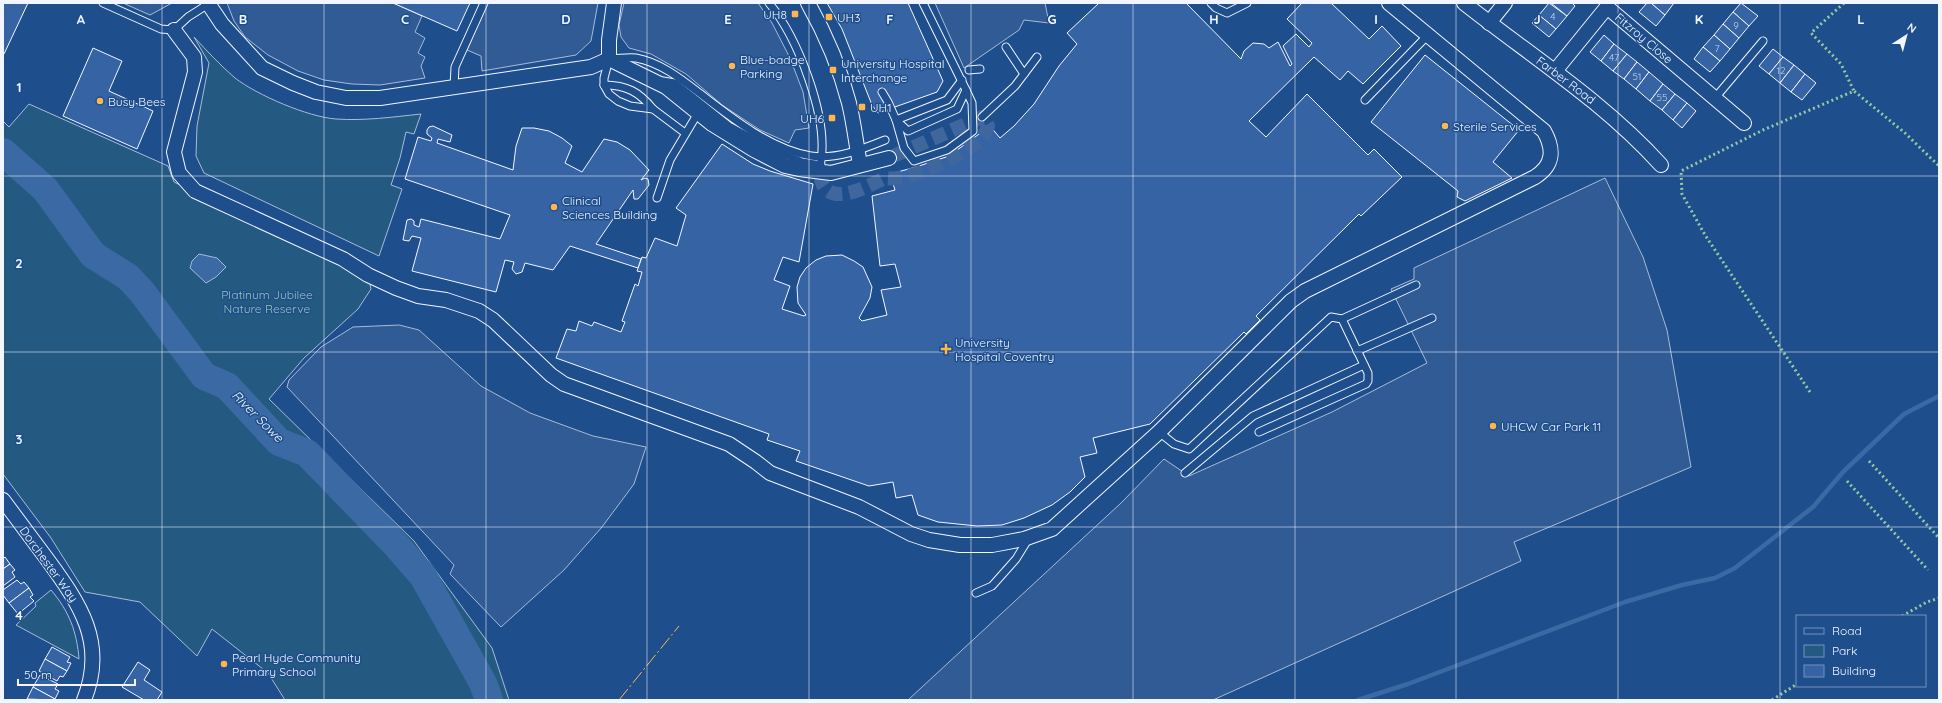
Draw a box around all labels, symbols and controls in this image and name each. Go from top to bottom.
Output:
place label: UH8 [763,7,787,22]
marker: UH8 [790,9,800,19]
street label: Fitzroy Close [1612,9,1676,67]
place label: UH3 [837,10,860,25]
house number: 4 [1550,10,1556,23]
text: A [77,11,86,27]
text: B [239,11,247,27]
text: C [401,11,409,27]
text: D [561,11,571,27]
text: E [724,11,732,27]
text: F [886,11,894,27]
text: G [1047,11,1057,27]
text: H [1209,11,1219,27]
text: I [1374,11,1378,27]
text: J [1533,11,1541,27]
text: K [1695,11,1704,27]
text: L [1857,11,1865,27]
marker: UH3 [824,12,834,22]
north arrow [1886,16,1926,56]
house number: 9 [1733,19,1739,32]
text: N [1904,20,1919,36]
house number: 7 [1714,42,1720,55]
house number: 47 [1609,51,1619,64]
place label: Blue-badge Parking [740,52,805,81]
street label: Farber Road [1533,53,1599,107]
place label: University Hospital Interchange [841,56,945,85]
marker: Blue-badge Parking [727,61,737,71]
house number: 12 [1776,64,1786,77]
marker: University Hospital Interchange [828,65,838,75]
house number: 51 [1632,70,1642,83]
text: 1 [16,79,22,95]
house number: 55 [1657,91,1667,104]
place label: Busy Bees [108,94,166,109]
marker: Busy Bees [95,96,105,106]
place label: UH1 [870,100,892,115]
marker: UH1 [857,102,867,112]
place label: UH6 [800,111,825,126]
marker: UH6 [827,113,837,123]
place label: Sterile Services [1453,119,1537,134]
marker: Sterile Services [1440,121,1450,131]
place label: Clinical Sciences Building [562,193,657,222]
marker: Clinical Sciences Building [549,202,559,212]
text: 2 [15,255,23,271]
park label: Platinum Jubilee Nature Reserve [221,287,313,316]
place label: University Hospital Coventry [955,335,1054,364]
marker: University Hospital Coventry [940,343,952,355]
water label: River Sowe [229,387,288,446]
place label: UHCW Car Park 11 [1501,419,1601,434]
marker: UHCW Car Park 11 [1488,421,1498,431]
text: 3 [16,431,23,447]
street label: Dorchester Way [16,523,82,605]
text: 4 [15,607,23,623]
legend [1796,615,1926,687]
text: Road [1832,623,1862,638]
text: Park [1832,643,1857,658]
place label: Pearl Hyde Community Primary School [232,650,361,679]
marker: Pearl Hyde Community Primary School [219,659,229,669]
scale bar [18,661,135,687]
text: Building [1832,663,1876,678]
text: 50 m [24,667,52,682]

